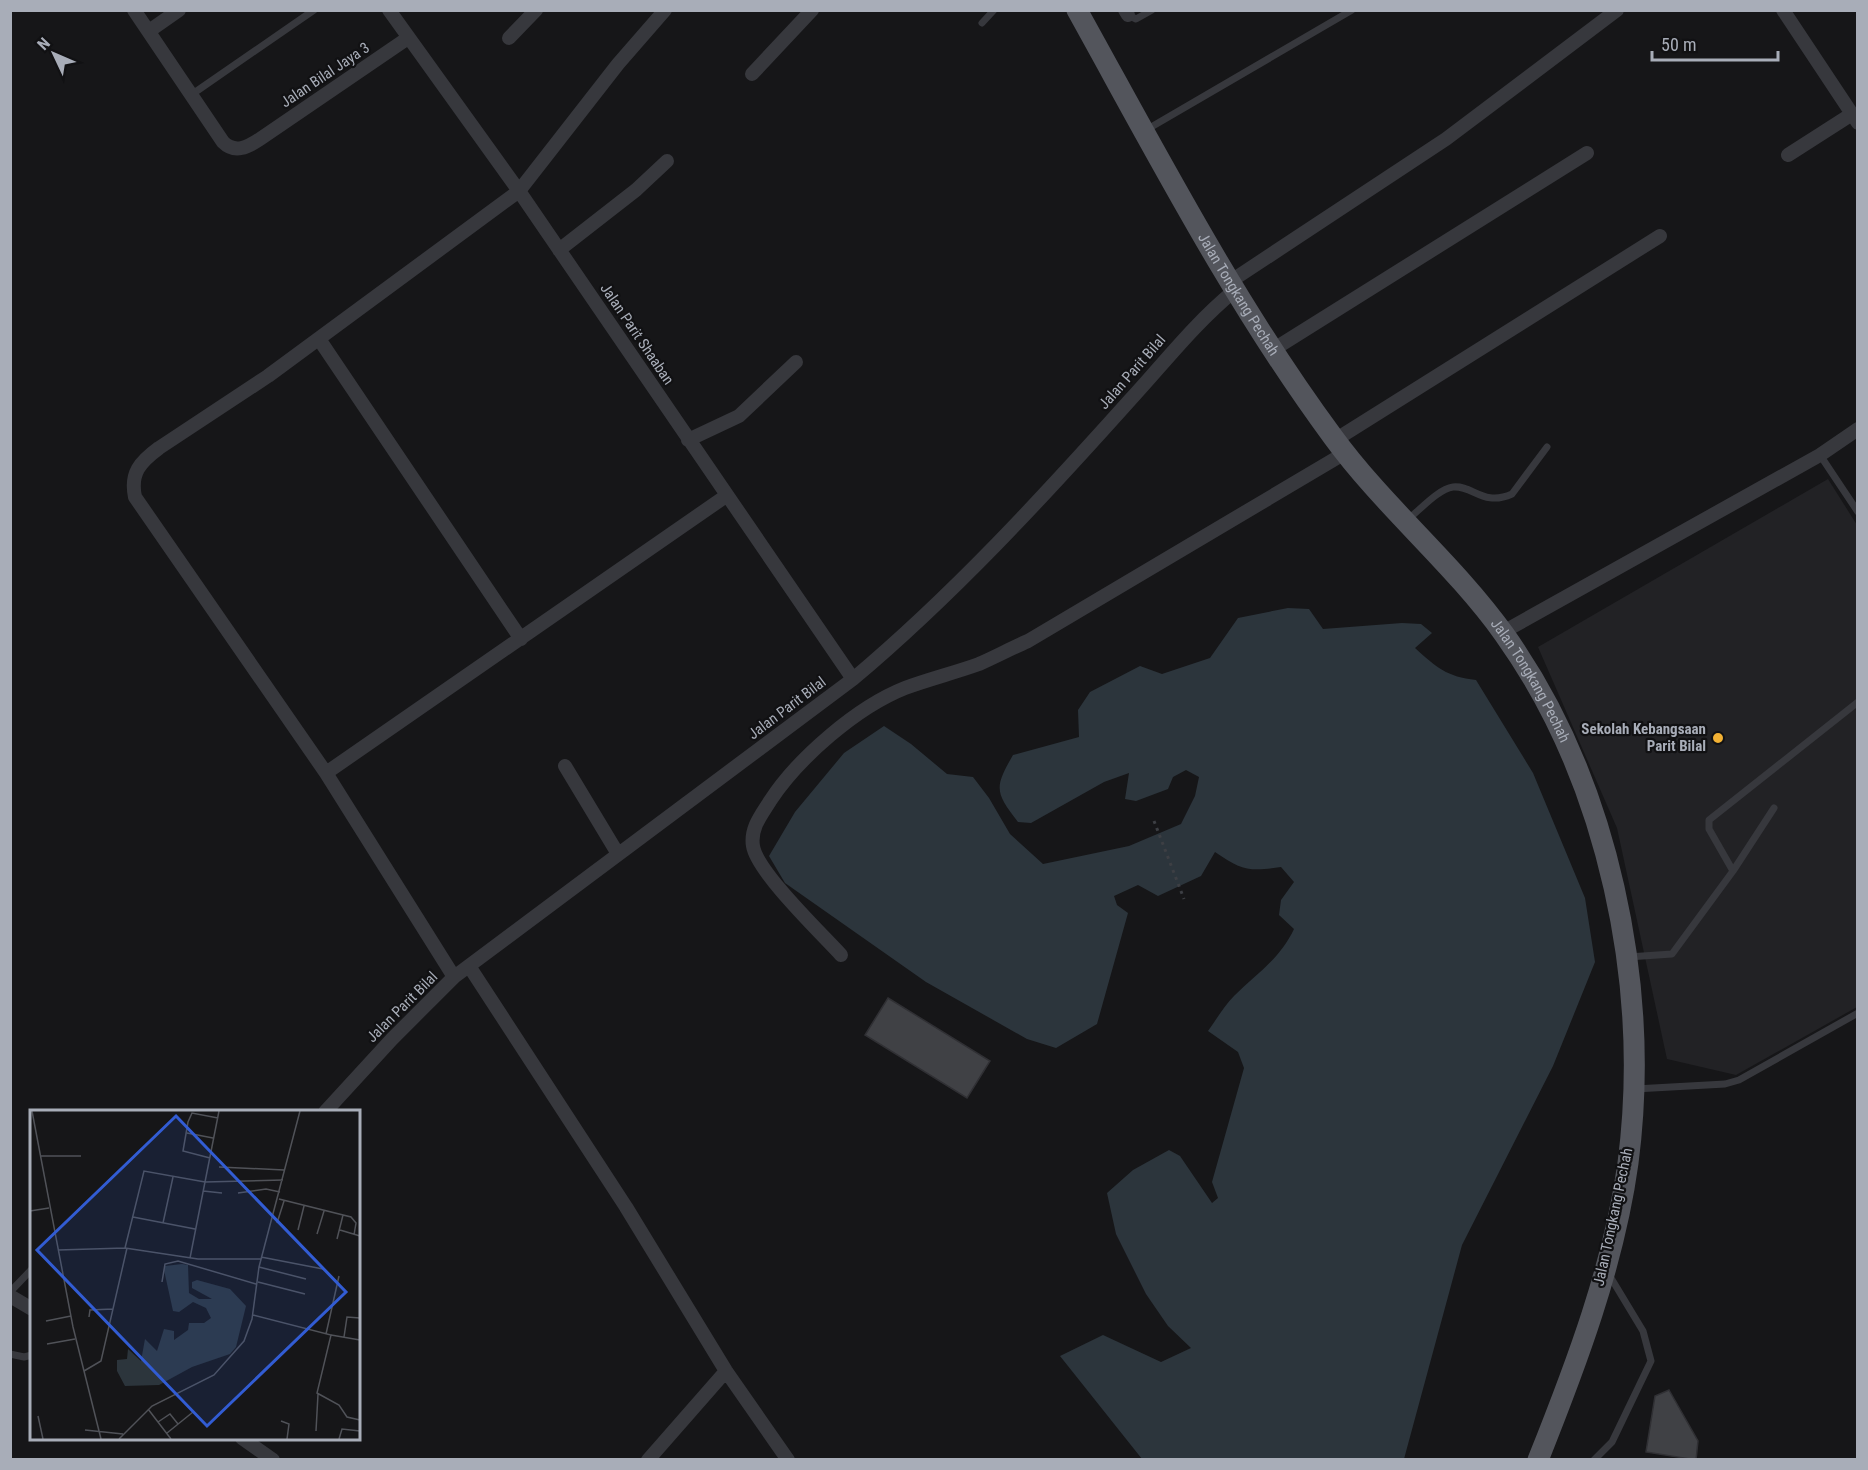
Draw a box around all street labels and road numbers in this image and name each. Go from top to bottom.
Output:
street label: Jalan Bilal Jaya 3 [277,39,373,111]
street label: Jalan Tongkang Pechah [1194,230,1283,359]
street label: Jalan Parit Shaaban [596,280,678,388]
street label: Jalan Parit Bilal [1095,331,1169,413]
street label: Jalan Tongkang Pechah [1487,615,1574,745]
street label: Jalan Parit Bilal [745,673,829,743]
street label: Jalan Parit Bilal [363,968,441,1046]
street label: Jalan Tongkang Pechah [1590,1146,1636,1288]

